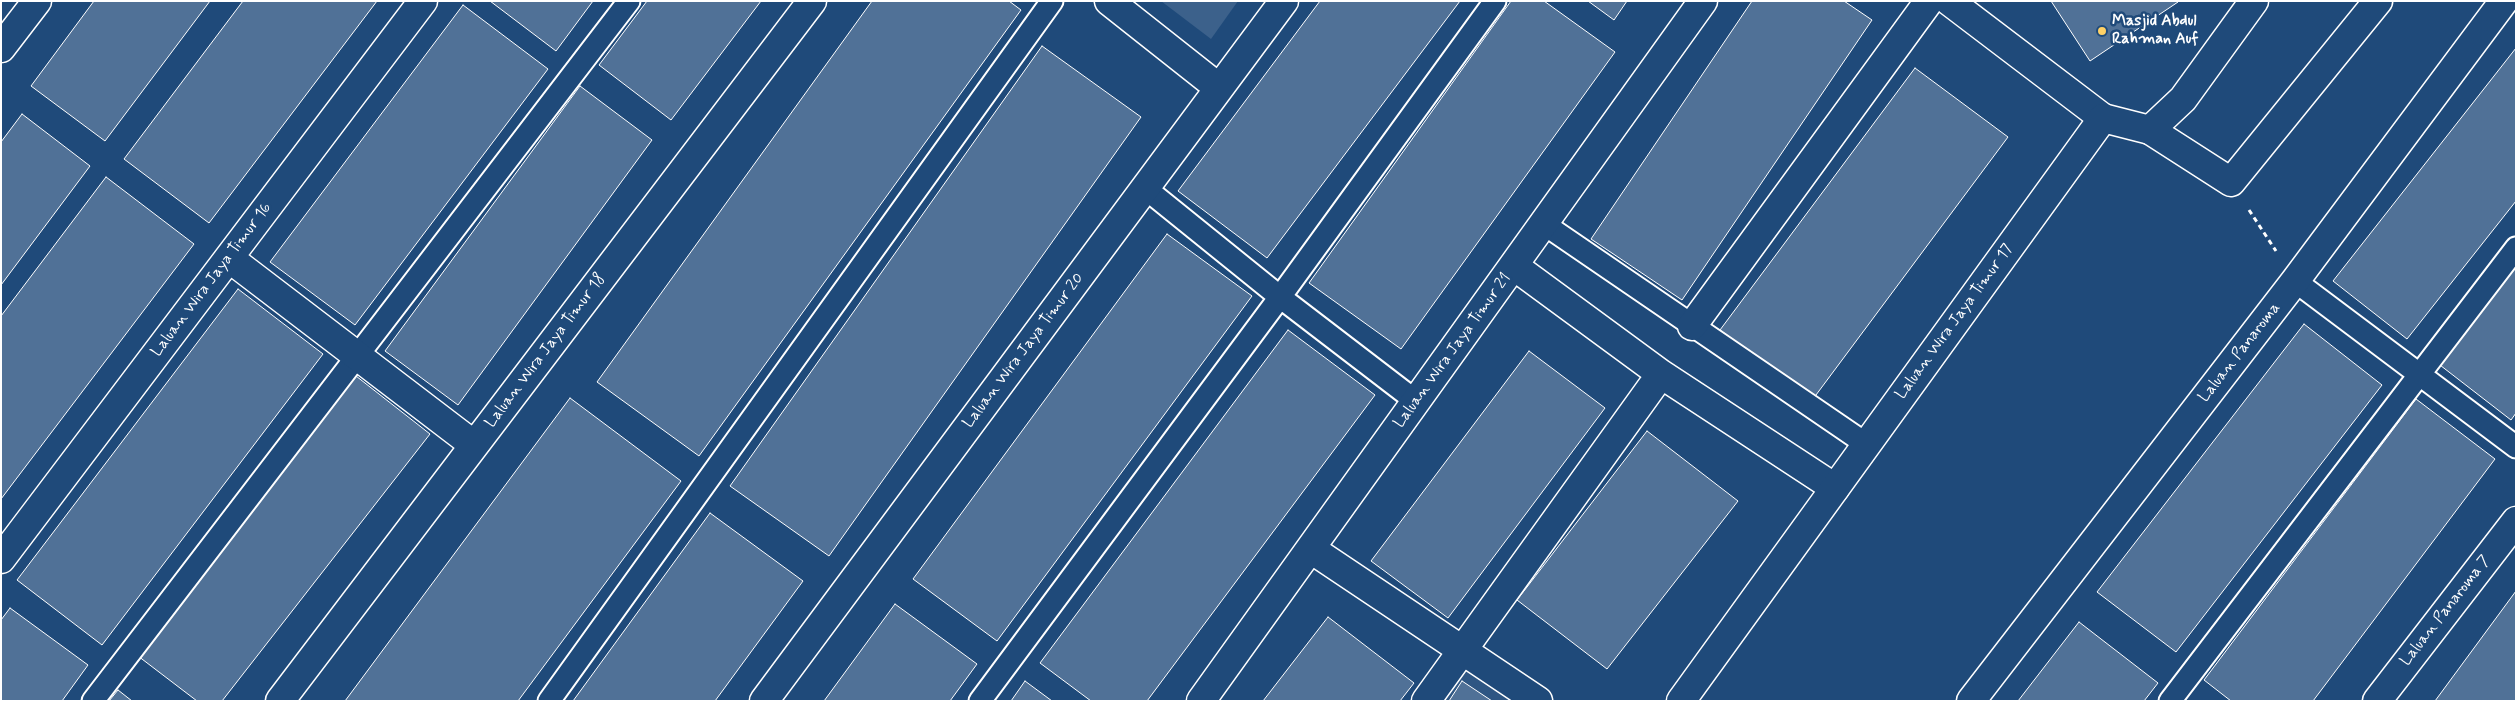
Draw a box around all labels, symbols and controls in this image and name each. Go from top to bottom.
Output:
place label: Masjid Abdul Rahman Auf [2112,12,2198,50]
marker: Masjid Abdul Rahman Auf [2096,25,2108,37]
street label: Laluan Wira Jaya Timur 16 [148,199,276,361]
street label: Laluan Wira Jaya Timur 17 [1892,241,2018,403]
street label: Laluan Wira Jaya Timur 18 [482,270,610,432]
street label: Laluan Wira Jaya Timur 20 [959,270,1089,432]
street label: Laluan Wira Jaya Timur 21 [1390,270,1516,432]
street label: Laluan Panaroma [2195,299,2285,407]
street label: Laluan Panaroma 7 [2397,552,2495,670]

